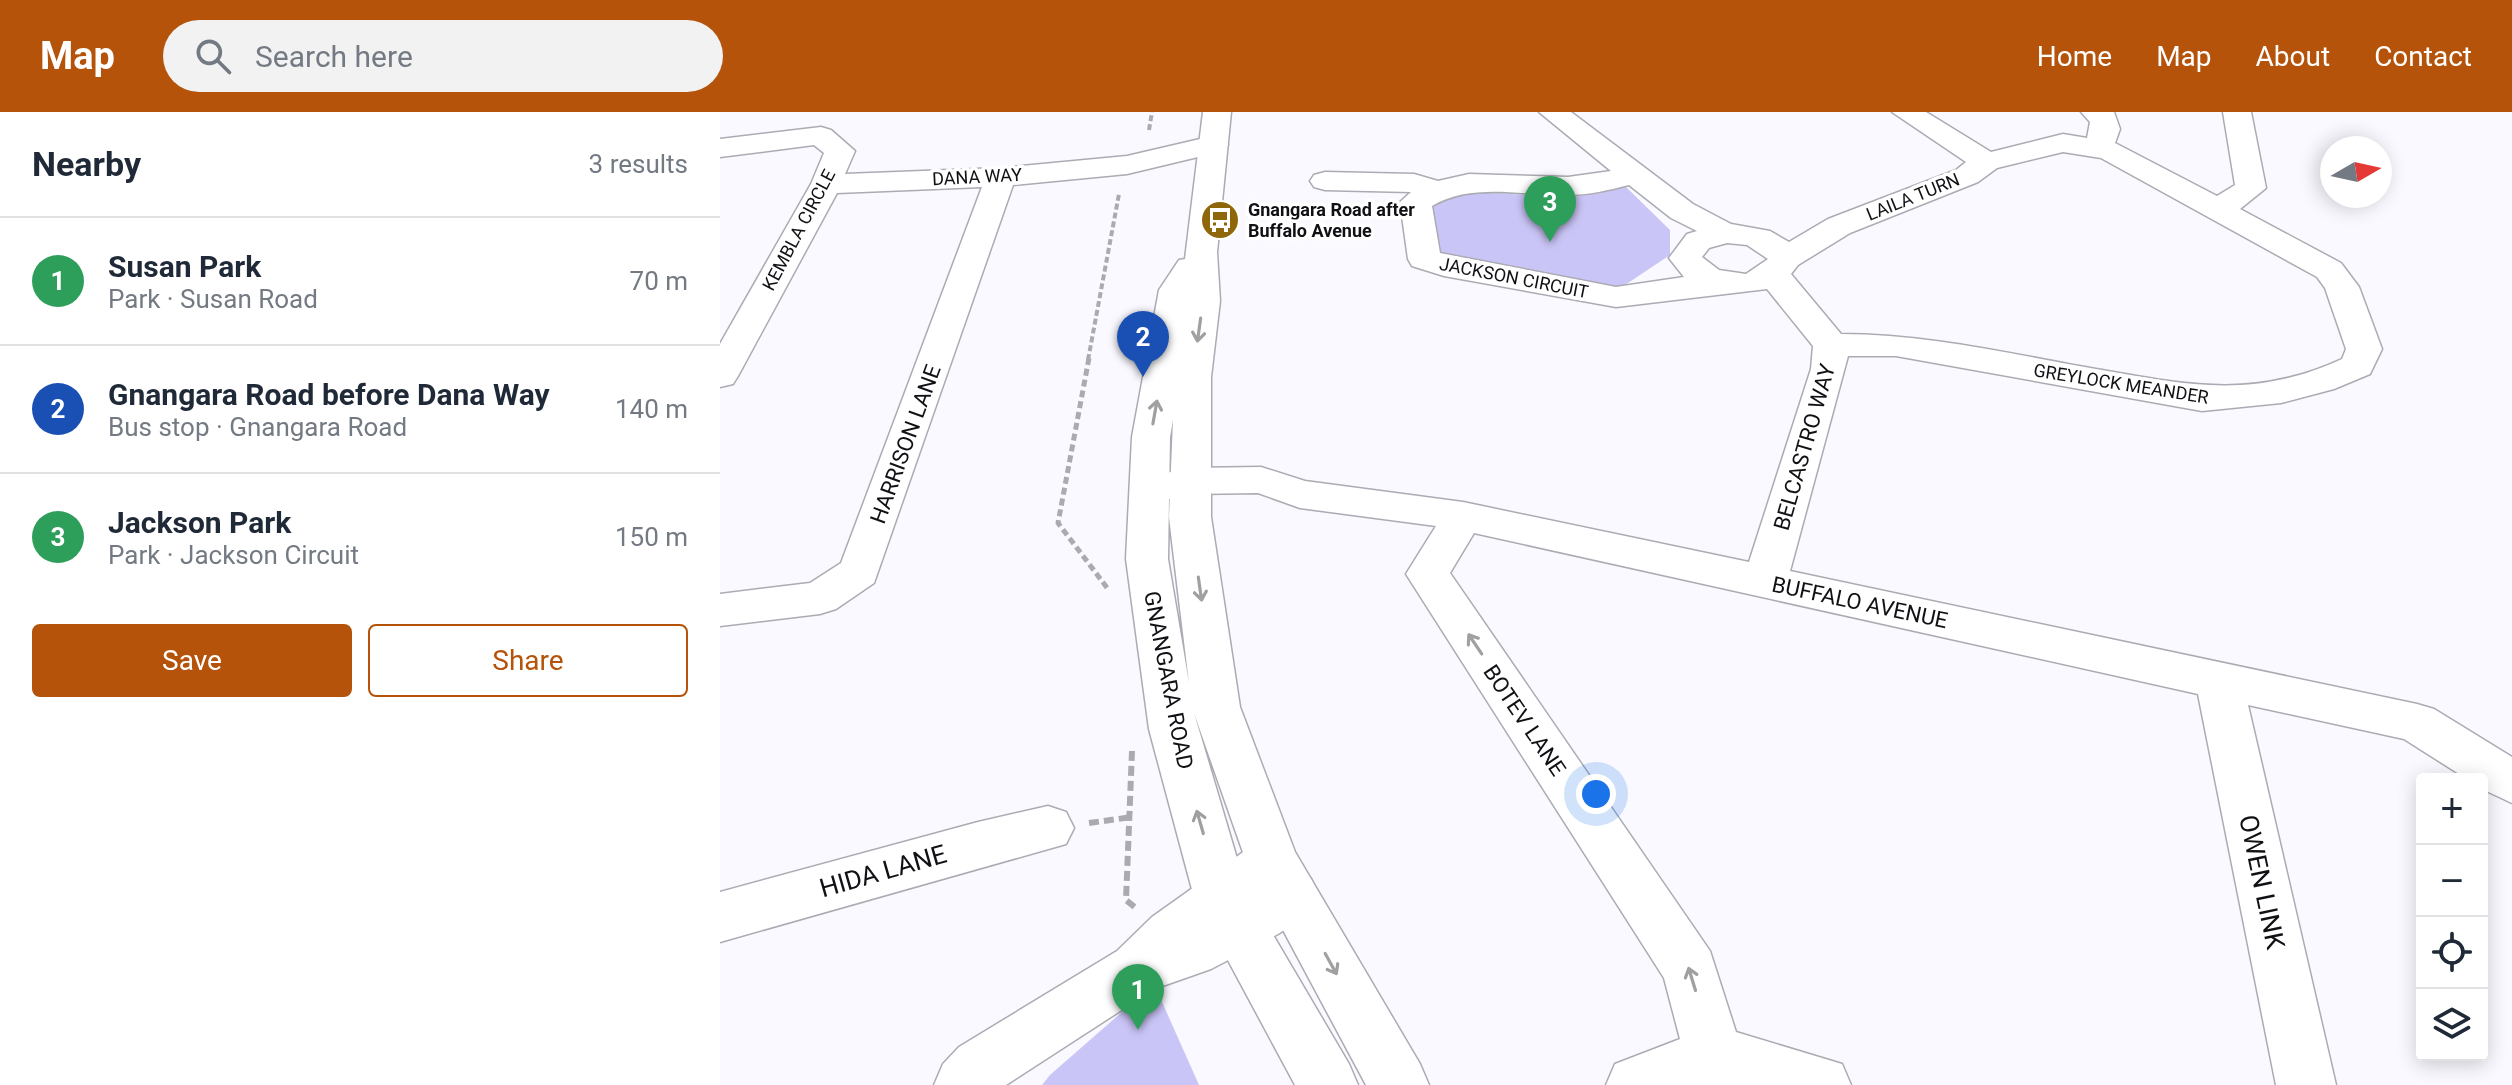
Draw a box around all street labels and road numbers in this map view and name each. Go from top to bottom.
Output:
street label: DANA WAY [932,164,1023,189]
street label: KEMBLA CIRCLE [758,166,839,294]
street label: LAILA TURN [1863,168,1962,225]
street label: JACKSON CIRCUIT [1438,253,1591,302]
street label: GREYLOCK MEANDER [2032,359,2210,408]
street label: BELCASTRO WAY [1769,360,1840,533]
street label: HARRISON LANE [865,361,946,527]
street label: BUFFALO AVENUE [1770,572,1950,633]
street label: GNANGARA ROAD [1139,589,1198,771]
street label: BOTEV LANE [1478,660,1571,780]
street label: OWEN LINK [2233,812,2291,953]
street label: HIDA LANE [816,839,950,903]

